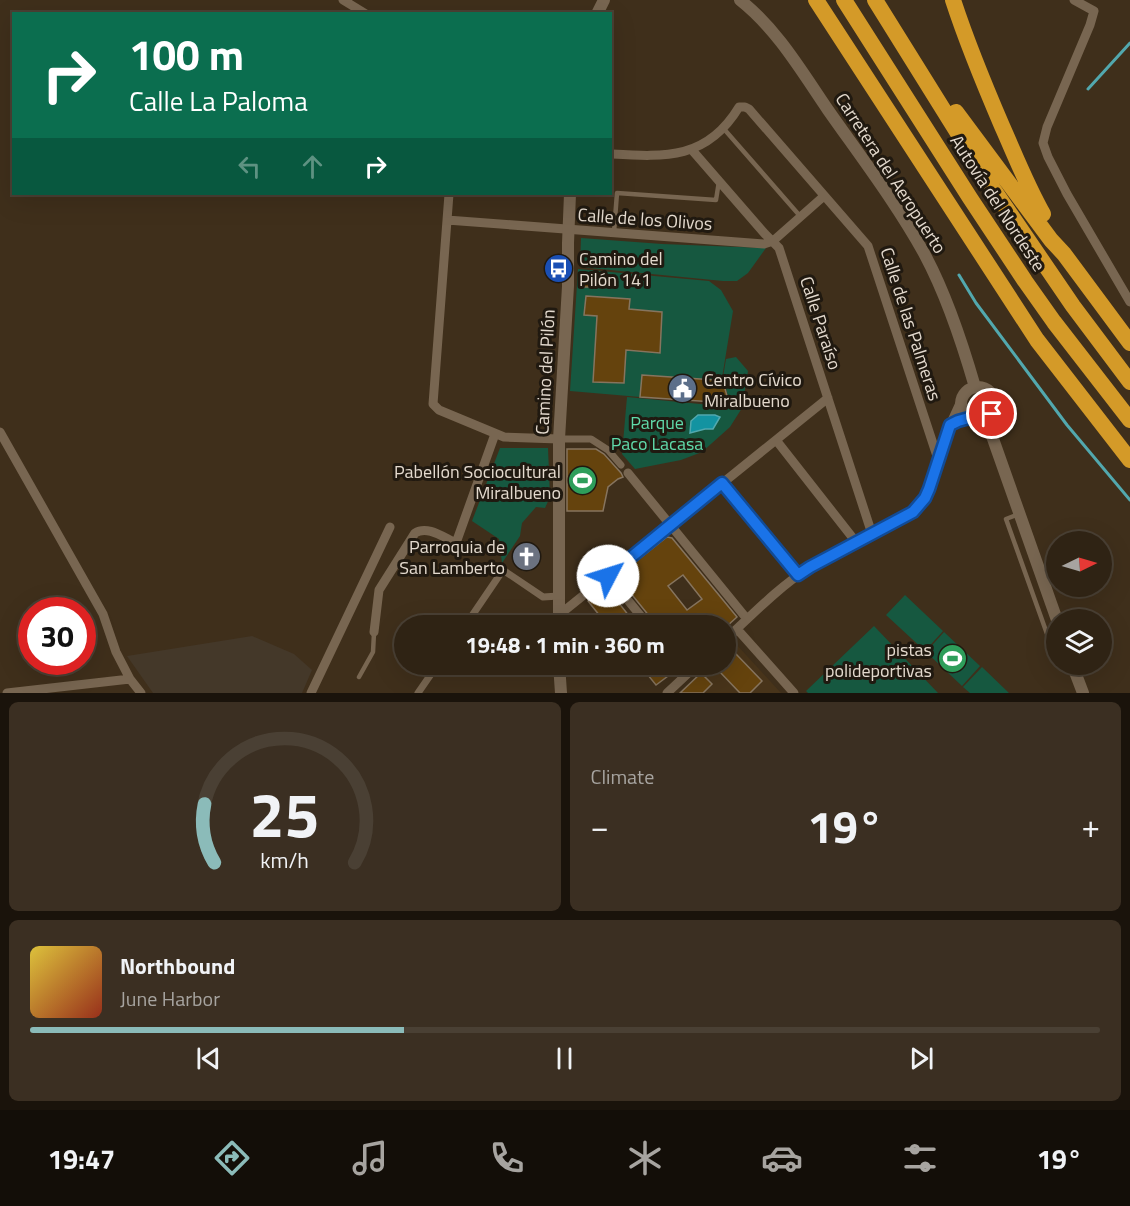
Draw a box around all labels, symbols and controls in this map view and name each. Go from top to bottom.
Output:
text: 100 m [129,22,244,86]
icon: right [30,36,108,114]
text: Calle La Paloma [129,80,308,121]
street label: Carretera del Aeropuerto [829,87,953,259]
street label: Autovía del Nordeste [944,129,1052,277]
icon: left [233,150,266,183]
icon: ahead [296,150,329,183]
icon: right [359,150,392,183]
street label: Calle de los Olivos [577,201,713,237]
street label: Calle de las Palmeras [873,244,949,404]
place label: Camino del Pilón 141 [579,245,663,293]
bus stop icon: Camino del Pilón 141 [542,252,574,284]
street label: Calle Paraíso [793,273,849,373]
street label: Camino del Pilón [528,309,562,435]
place label: Centro Cívico Miralbueno [704,366,802,414]
public building icon: Centro Cívico Miralbueno [667,373,699,405]
pin [966,388,1017,439]
icon: arrive [975,397,1008,430]
park label: Parque Paco Lacasa [611,409,703,457]
place label: Pabellón Sociocultural Miralbueno [394,458,561,506]
sports icon: Pabellón Sociocultural Miralbueno [566,465,598,497]
north arrow [1046,531,1112,597]
map controls [1046,531,1112,675]
place label: Parroquia de San Lamberto [399,533,505,581]
church icon: Parroquia de San Lamberto [510,540,542,572]
position arrow [576,544,640,608]
speed limit sign: 30 [18,597,96,675]
button: layers [1046,609,1112,675]
text: 19:48 · 1 min · 360 m [465,628,665,662]
place label: pistas polideportivas [825,636,932,684]
sports icon: pistas polideportivas [937,643,969,675]
text: Climate [591,761,654,792]
text: 25 [250,766,320,861]
text: 19° [807,792,883,860]
text: − [591,801,609,851]
text: + [1082,801,1100,851]
text: km/h [260,845,309,877]
text: Northbound [120,949,235,983]
text: June Harbor [120,983,220,1014]
icon: previous [192,1042,225,1075]
icon: pause [548,1042,581,1075]
icon: next [905,1042,938,1075]
icon: directions [211,1137,253,1179]
icon: music [349,1137,391,1179]
icon: phone [486,1137,528,1179]
icon: climate [624,1137,666,1179]
icon: car [761,1137,803,1179]
icon: filters [899,1137,941,1179]
text: 19:47 [48,1138,115,1179]
text: 19° [1037,1138,1082,1179]

